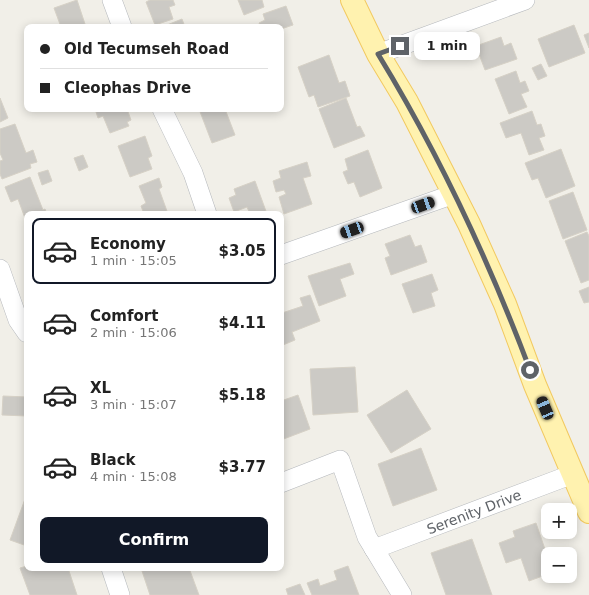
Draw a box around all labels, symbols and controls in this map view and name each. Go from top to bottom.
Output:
callout: 1 min [414,32,480,60]
route end [391,37,409,55]
text: 1 min [427,38,467,53]
text: Old Tecumseh Road [64,40,229,58]
text: Cleophas Drive [64,79,191,97]
car [410,195,436,215]
car [339,220,365,240]
icon: car [42,233,78,269]
text: Economy [90,235,166,253]
text: $3.05 [219,242,266,260]
text: 1 min · 15:05 [90,253,177,268]
icon: car [42,305,78,341]
text: Comfort [90,307,158,325]
text: $4.11 [219,314,266,332]
text: 2 min · 15:06 [90,325,177,340]
route start [521,361,539,379]
icon: car [42,377,78,413]
text: XL [90,379,111,397]
text: $5.18 [219,386,266,404]
car [535,395,555,421]
text: 3 min · 15:07 [90,397,177,412]
icon: car [42,449,78,485]
text: Black [90,451,136,469]
text: $3.77 [219,458,266,476]
text: 4 min · 15:08 [90,469,177,484]
street label: Serenity Drive [425,487,523,537]
map controls [541,503,577,583]
button: + [541,503,577,539]
button: Confirm [40,517,268,563]
button: − [541,547,577,583]

